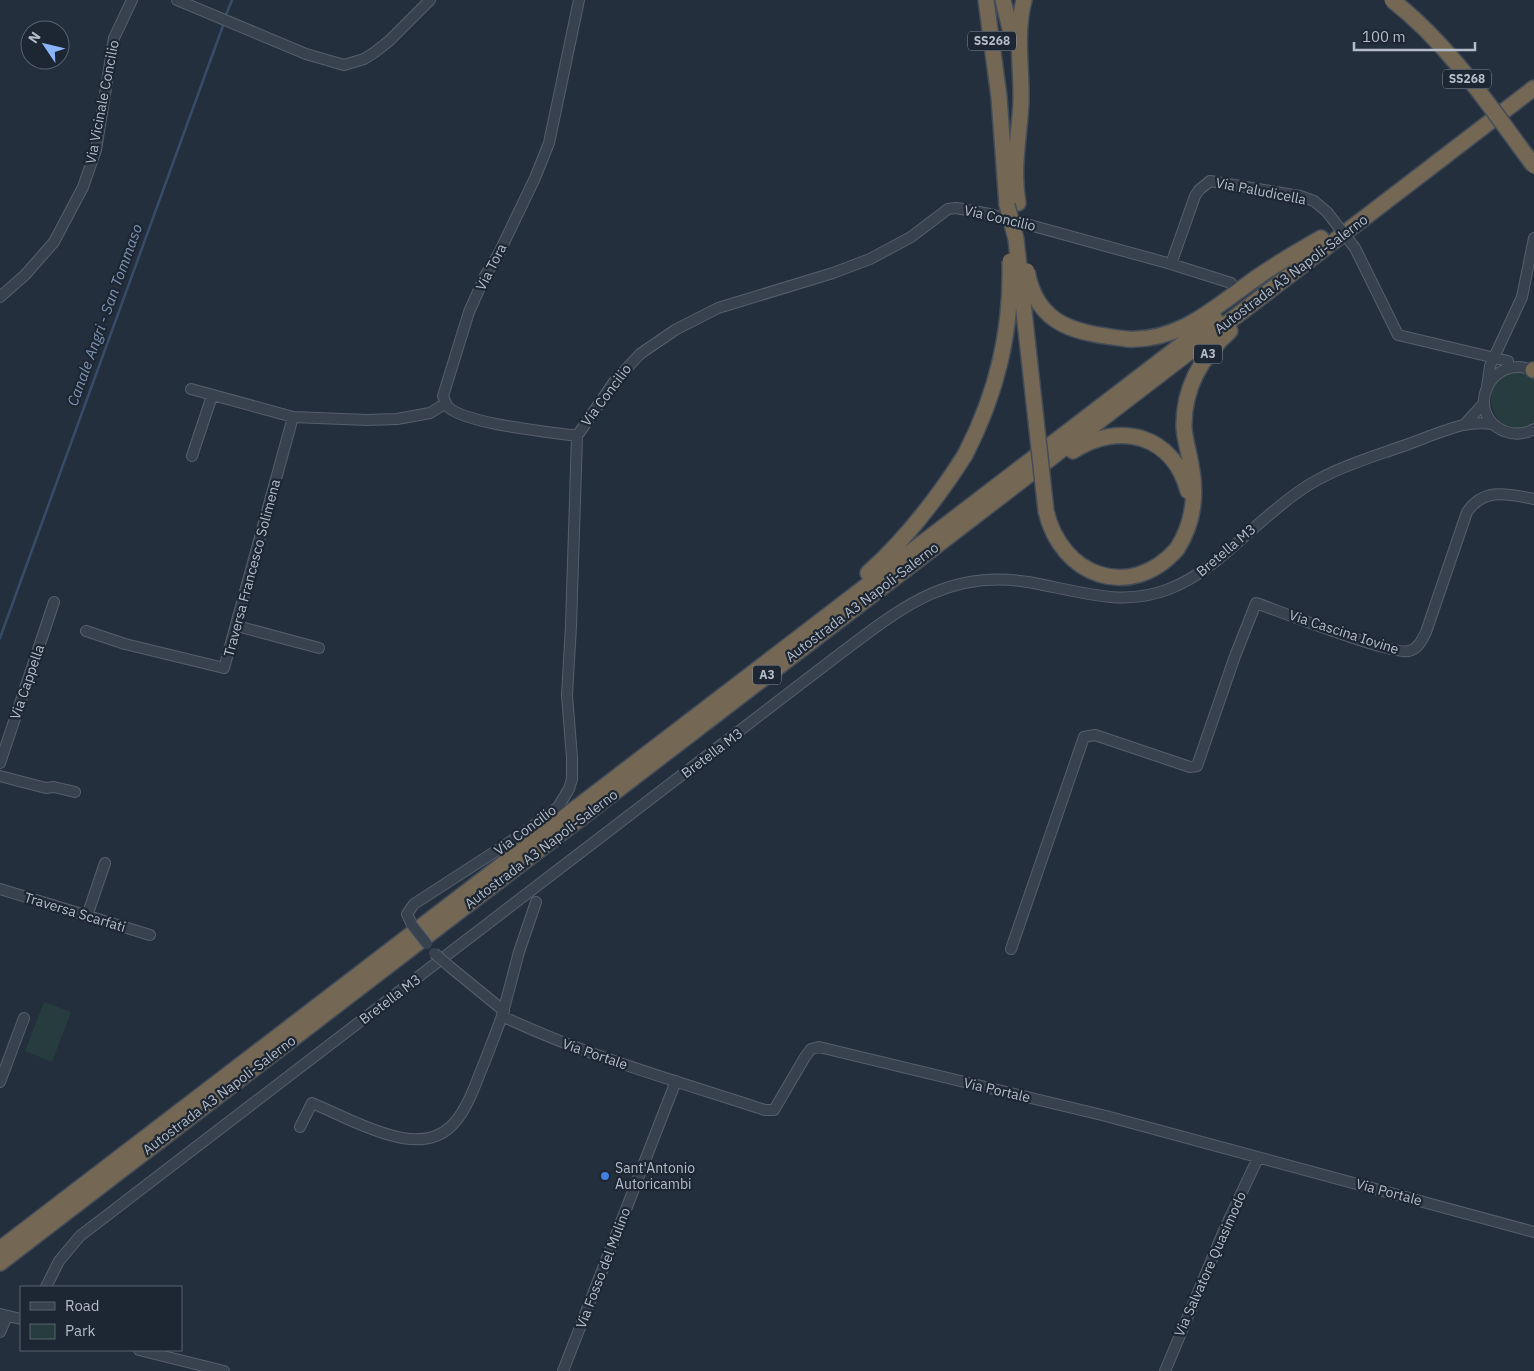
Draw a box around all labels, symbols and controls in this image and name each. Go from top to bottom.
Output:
north arrow [20,20,70,70]
scale bar [1354,20,1475,52]
text: 100 m [1362,27,1406,46]
text: N [24,28,45,47]
road number: SS268 [968,31,1016,50]
street label: Via Vicinale Concilio [81,38,123,165]
road number: SS268 [1443,70,1491,88]
street label: Via Paludicella [1214,173,1308,209]
street label: Via Concilio [962,201,1038,235]
street label: Autostrada A3 Napoli-Salerno [1211,210,1371,338]
water label: Canale Angri - San Tommaso [63,221,146,408]
street label: Via Tora [472,240,511,294]
road number: A3 [1194,344,1222,364]
street label: Via Concilio [577,360,635,430]
street label: Traversa Francesco Solimena [220,477,285,659]
street label: Bretella M3 [1192,520,1260,580]
street label: Autostrada A3 Napoli-Salerno [782,538,942,666]
street label: Via Cascina Iovine [1287,606,1401,658]
street label: Via Cappella [6,642,48,722]
road number: A3 [753,666,781,684]
street label: Bretella M3 [678,724,746,782]
street label: Autostrada A3 Napoli-Salerno [461,785,621,913]
street label: Via Concilio [490,801,560,859]
street label: Traversa Scarfati [22,888,128,936]
street label: Bretella M3 [356,970,424,1028]
street label: Autostrada A3 Napoli-Salerno [139,1031,299,1159]
street label: Via Portale [560,1034,630,1074]
street label: Via Portale [962,1074,1032,1106]
place label: Sant'Antonio Autoricambi [615,1159,695,1193]
marker: Sant'Antonio Autoricambi [599,1170,611,1182]
street label: Via Portale [1354,1175,1424,1210]
street label: Via Salvatore Quasimodo [1170,1189,1250,1339]
street label: Via Fosso del Mulino [572,1205,634,1331]
legend [20,1286,182,1351]
text: Road [65,1296,100,1315]
text: Park [65,1321,95,1340]

